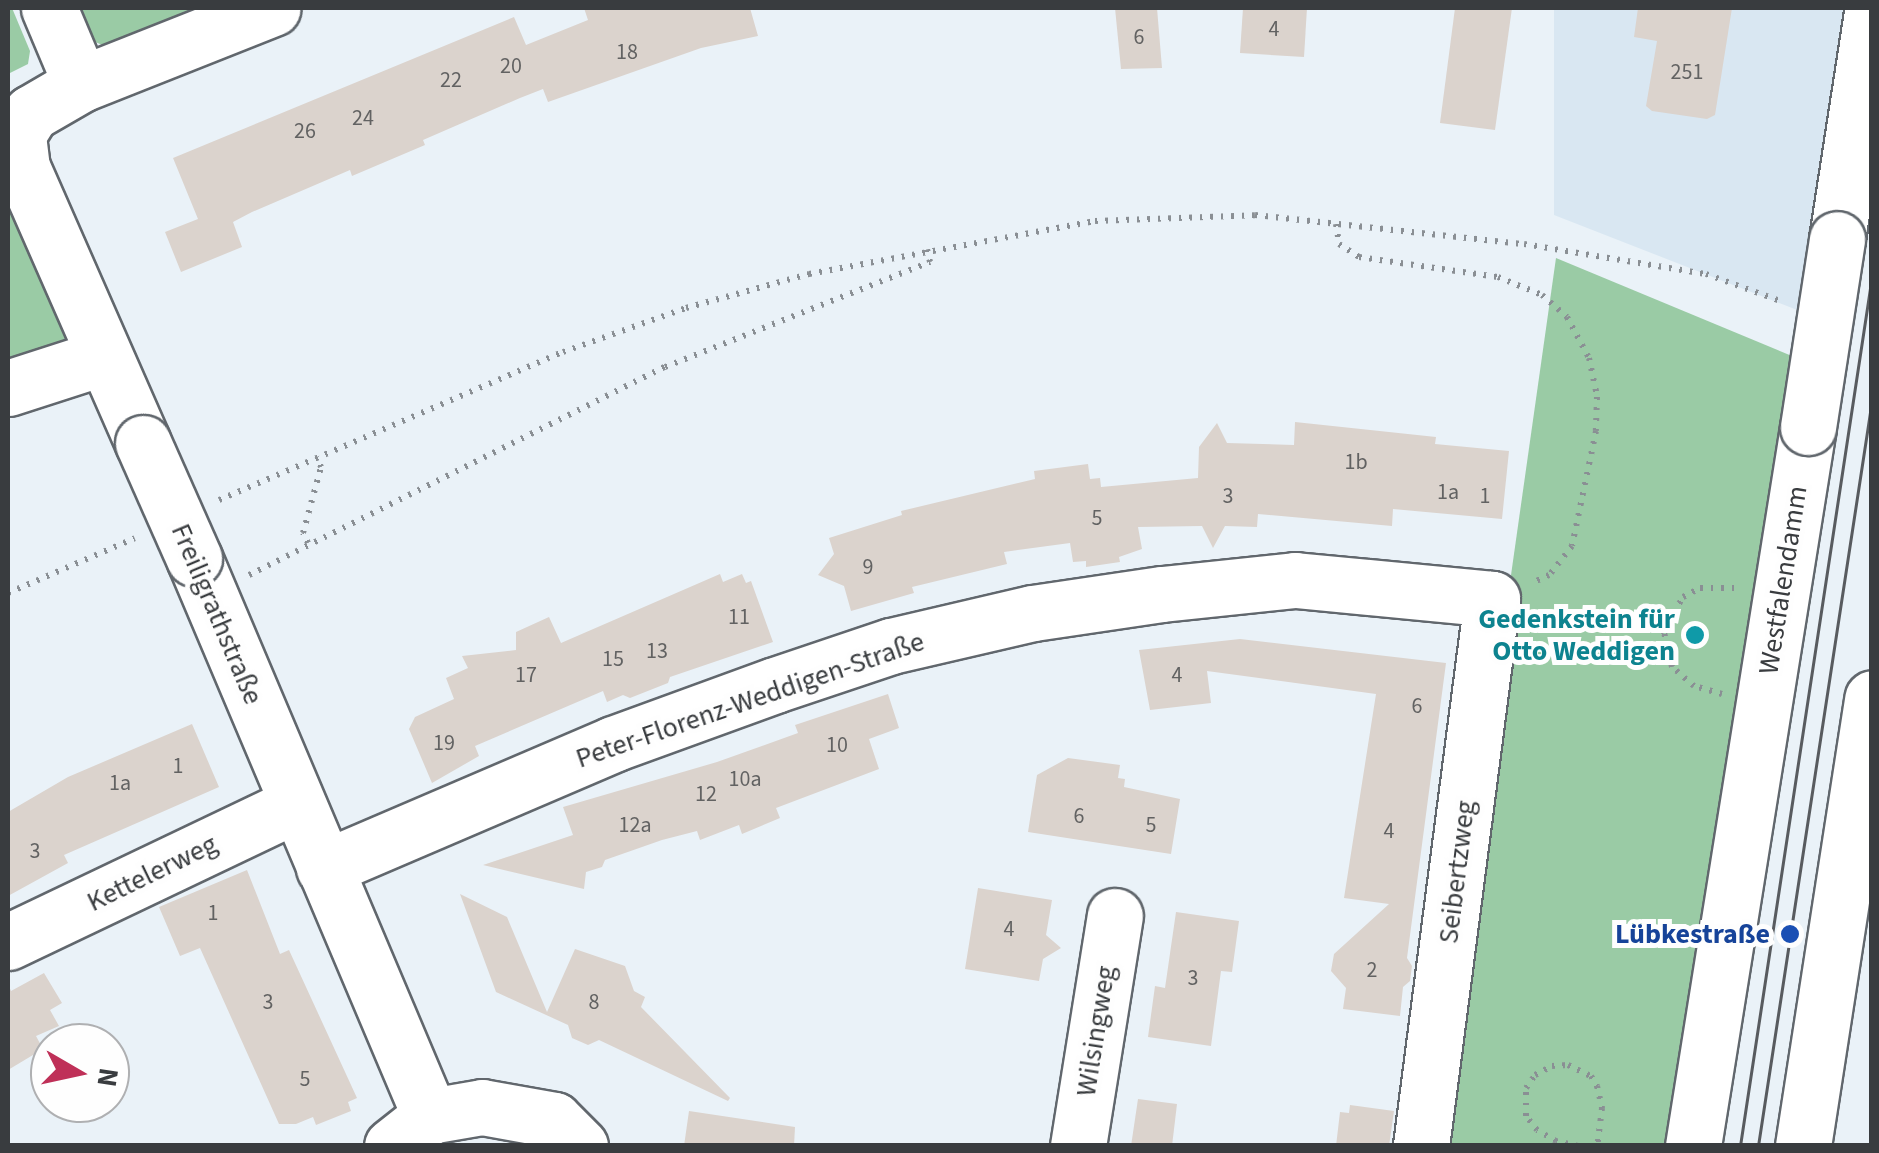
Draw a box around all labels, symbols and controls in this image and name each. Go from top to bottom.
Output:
house number: 4 [1269,17,1279,43]
house number: 6 [1134,25,1144,51]
house number: 18 [616,40,638,66]
house number: 20 [500,54,522,80]
house number: 251 [1671,60,1703,86]
house number: 22 [440,68,462,94]
house number: 24 [352,106,374,132]
house number: 26 [294,119,316,145]
house number: 1b [1344,450,1368,476]
house number: 1a [1437,480,1459,506]
street label: Westfalendamm [1752,483,1814,677]
house number: 3 [1223,484,1233,510]
house number: 1 [1480,484,1490,510]
house number: 5 [1092,506,1102,532]
street label: Freiligrathstraße [164,519,270,709]
house number: 9 [863,555,873,581]
place label: Gedenkstein für Otto Weddigen [1478,602,1675,668]
house number: 11 [728,605,750,631]
marker: Gedenkstein für Otto Weddigen [1684,624,1706,646]
street label: Peter-Florenz-Weddigen-Straße [571,625,929,775]
house number: 13 [646,639,668,665]
house number: 15 [602,647,624,673]
house number: 17 [515,663,537,689]
house number: 4 [1172,663,1182,689]
house number: 6 [1412,694,1422,720]
house number: 19 [433,731,455,757]
house number: 10 [826,733,848,759]
house number: 1 [173,754,183,780]
house number: 10a [729,767,761,793]
house number: 1a [109,771,131,797]
house number: 12 [695,782,717,808]
street label: Seibertzweg [1432,799,1482,945]
house number: 6 [1074,804,1084,830]
house number: 12a [619,813,651,839]
house number: 5 [1146,813,1156,839]
house number: 4 [1384,819,1394,845]
street label: Kettelerweg [81,827,223,919]
house number: 3 [30,839,40,865]
house number: 1 [208,901,218,927]
house number: 4 [1004,917,1014,943]
place label: Lübkestraße [1615,917,1770,951]
marker: Lübkestraße [1779,923,1801,945]
house number: 2 [1367,958,1377,984]
street label: Wilsingweg [1069,963,1123,1099]
house number: 3 [1188,966,1198,992]
house number: 3 [263,990,273,1016]
house number: 8 [589,990,599,1016]
north arrow [30,1023,130,1123]
text: N [86,1065,129,1090]
house number: 5 [300,1067,310,1093]

